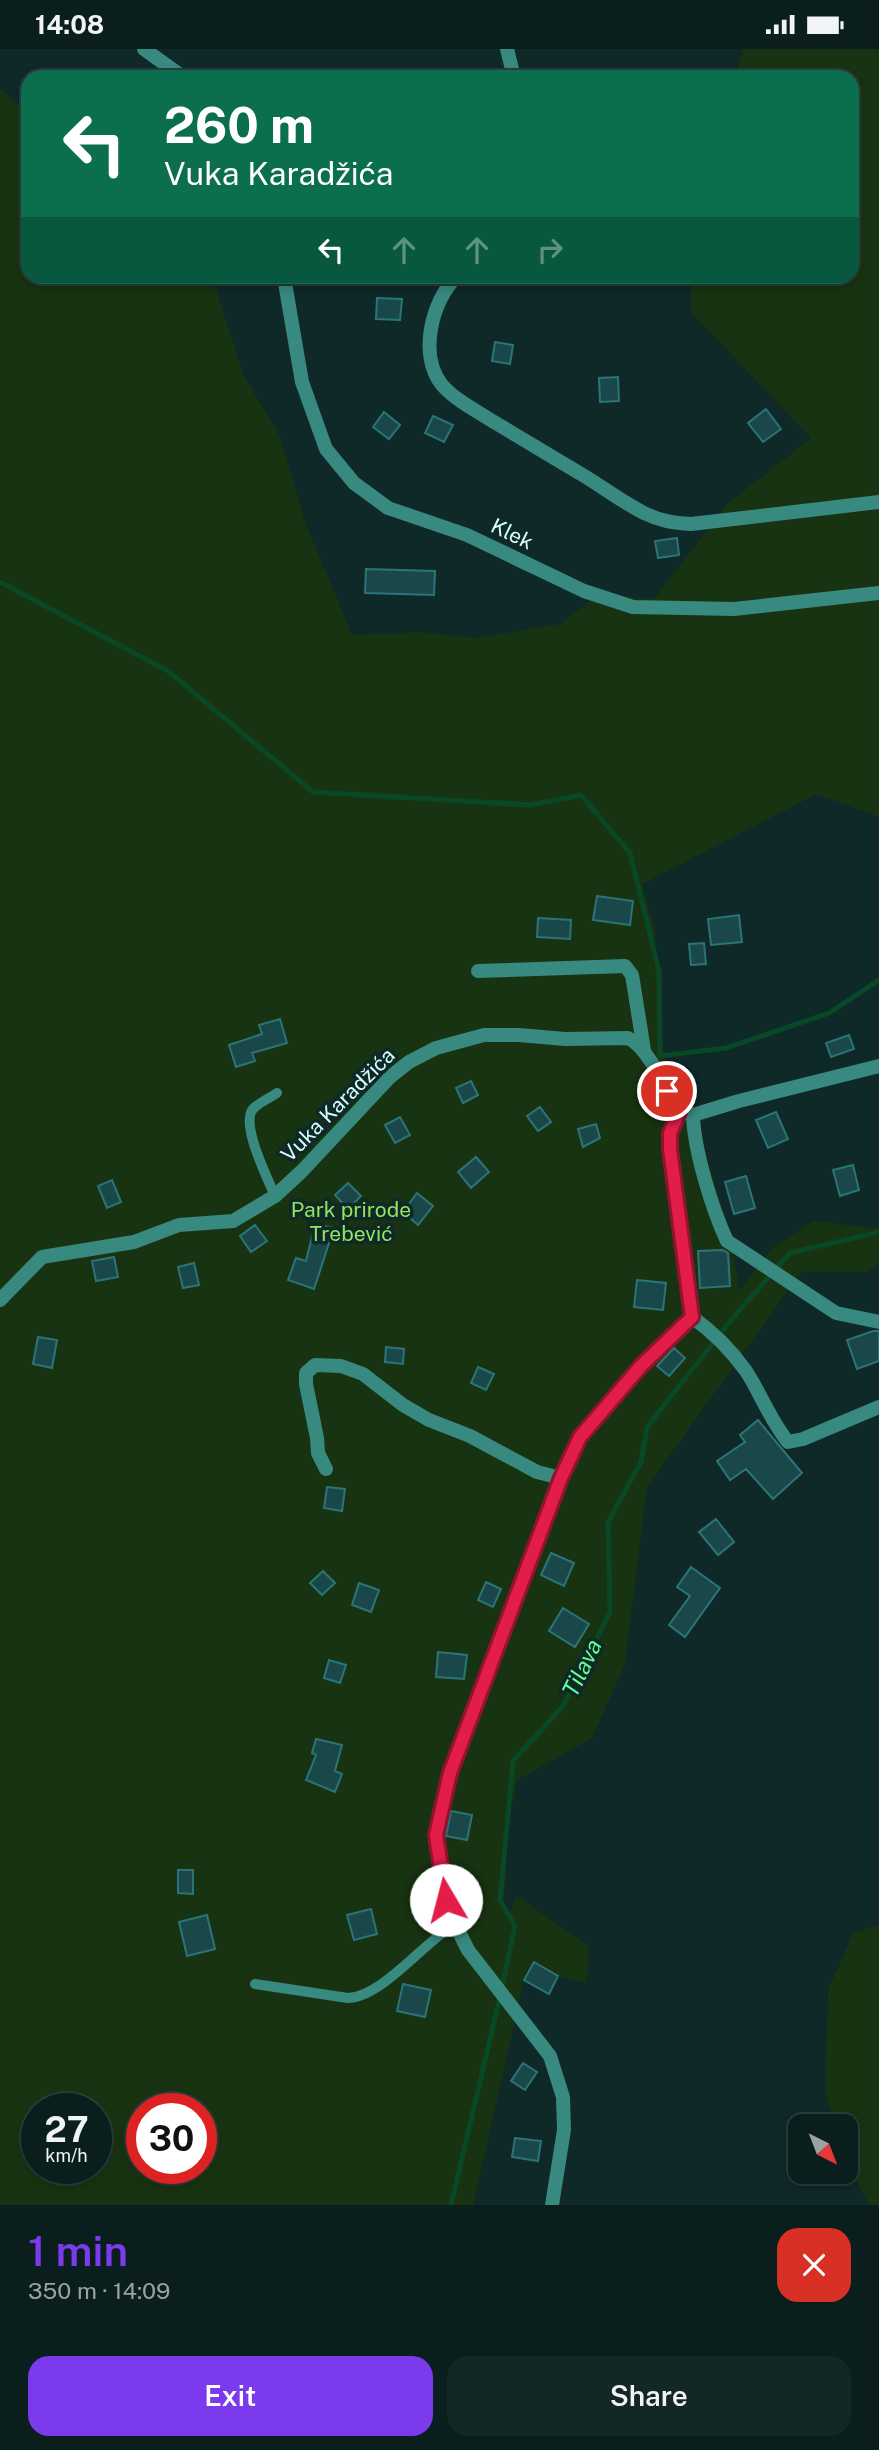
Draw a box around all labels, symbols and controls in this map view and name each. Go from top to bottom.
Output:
text: 14:08 [35,9,104,40]
text: 260 m [164,96,314,154]
icon: left [49,98,140,189]
text: Vuka Karadžića [164,155,393,192]
icon: left [312,231,350,269]
icon: ahead [385,231,423,269]
icon: ahead [458,231,496,269]
icon: right [531,231,569,269]
street label: Klek [487,513,538,554]
street label: Vuka Karadžića [276,1043,400,1167]
pin [637,1061,697,1121]
icon: arrive [648,1072,686,1110]
park label: Park prirode Trebević [291,1197,411,1246]
water label: Tilava [556,1635,607,1701]
position arrow [409,1863,483,1937]
speed limit sign: 30 [126,2093,217,2184]
text: 27 [44,2109,89,2150]
north arrow [788,2114,858,2184]
map controls [788,2114,858,2184]
text: km/h [45,2145,88,2166]
text: 1 min [28,2226,128,2275]
button: close [777,2228,851,2302]
text: 350 m · 14:09 [28,2277,170,2304]
button: Exit [28,2356,433,2436]
button: Share [447,2356,851,2436]

